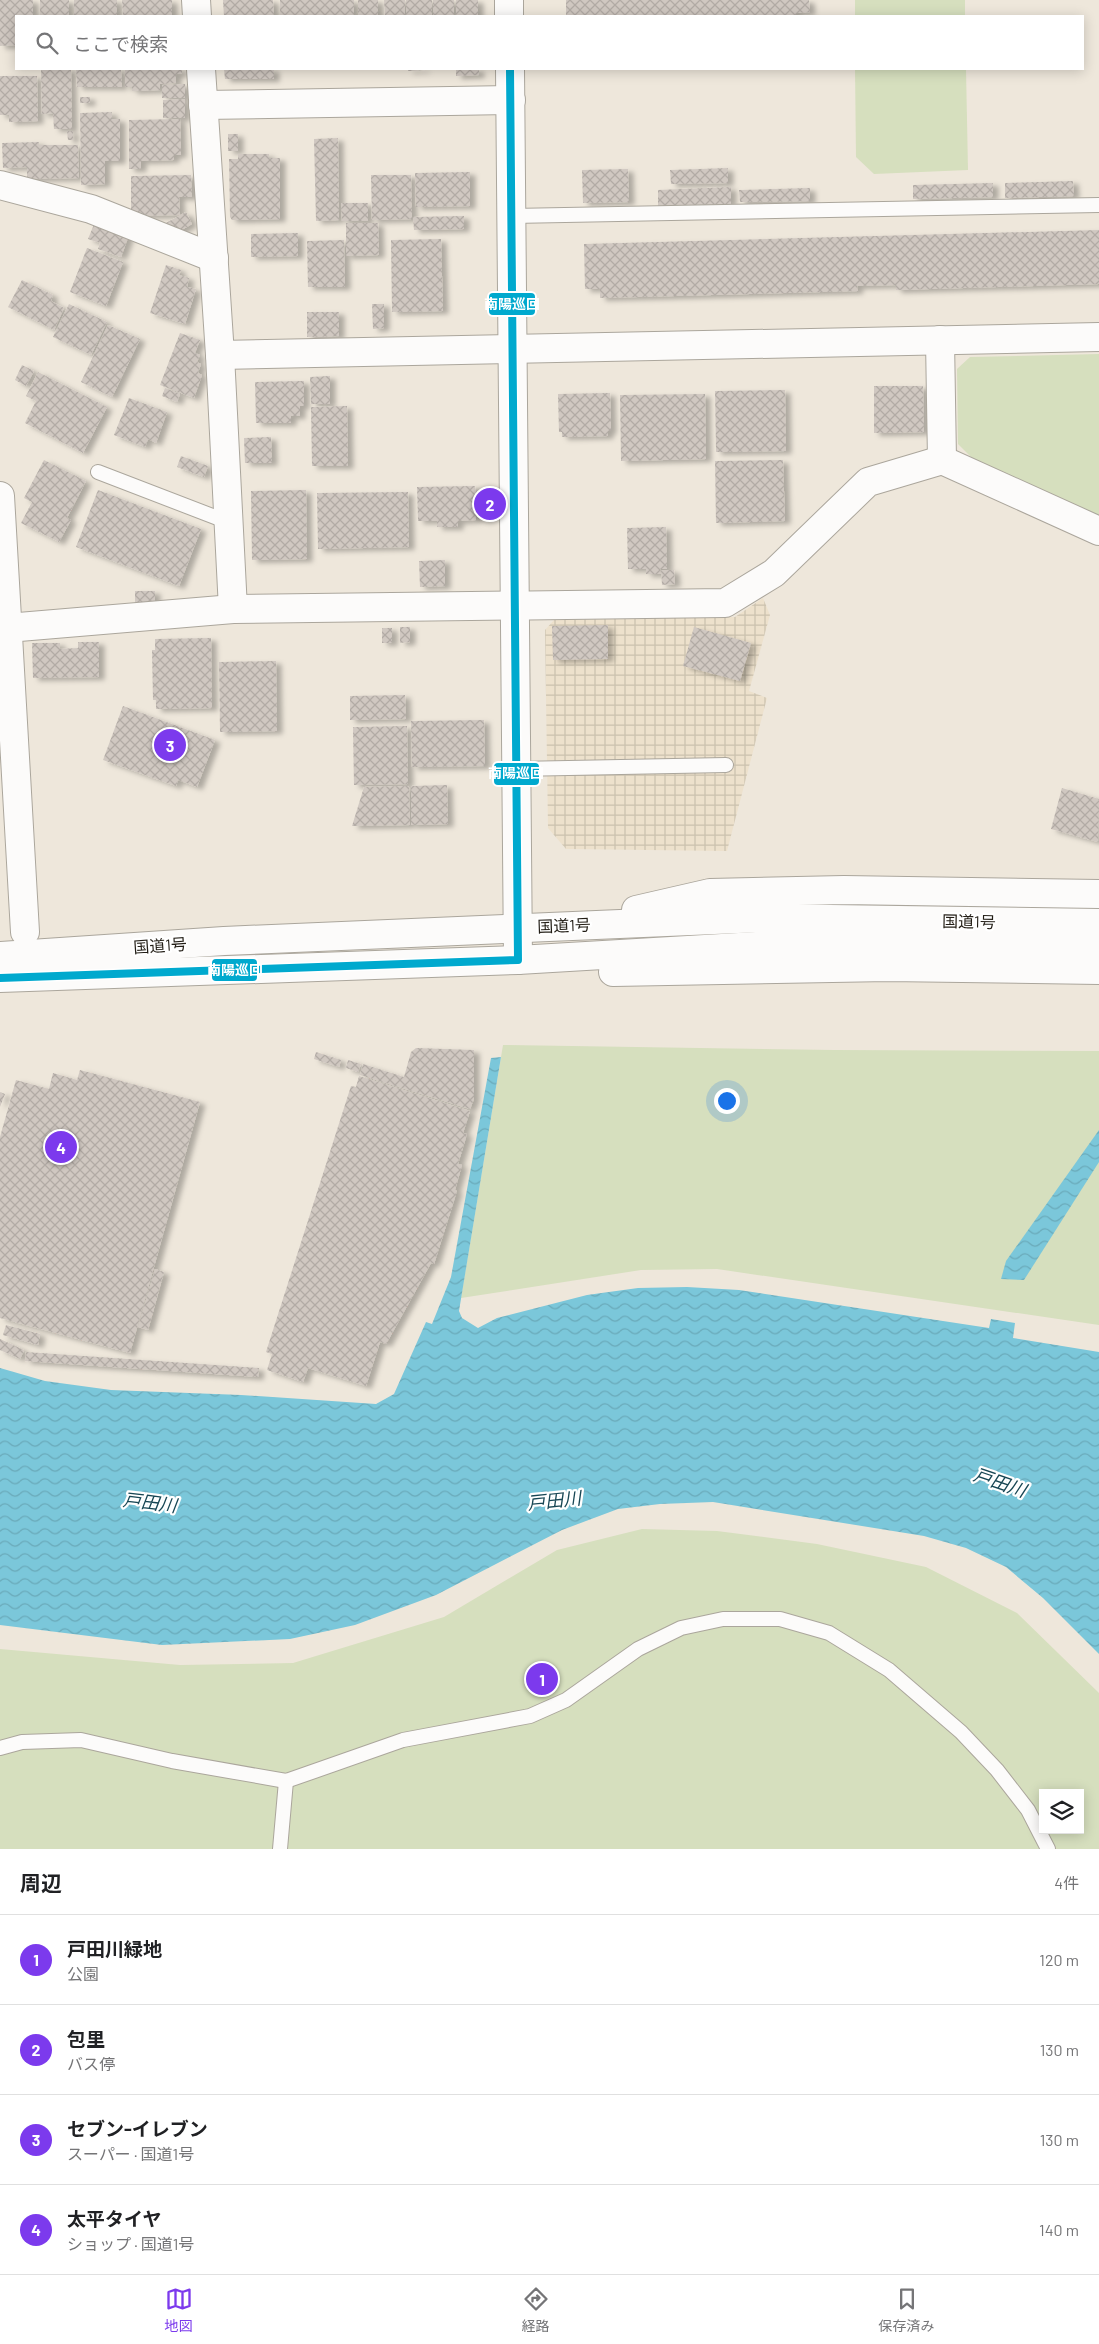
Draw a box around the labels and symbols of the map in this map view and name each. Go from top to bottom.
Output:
line badge: 南陽巡回 [488,292,536,316]
text: 南陽巡回 [484,295,540,312]
pin: 2 [474,485,506,523]
pin: 3 [154,726,186,764]
line badge: 南陽巡回 [493,762,540,786]
text: 南陽巡回 [488,764,544,781]
street label: 国道1号 [942,911,996,931]
street label: 国道1号 [537,915,591,935]
street label: 国道1号 [133,934,187,956]
line badge: 南陽巡回 [211,958,258,982]
text: 南陽巡回 [207,961,263,978]
your location [714,1088,740,1114]
pin: 4 [45,1128,77,1166]
water label: 戸田川 [971,1463,1031,1502]
water label: 戸田川 [526,1486,584,1514]
water label: 戸田川 [122,1488,180,1516]
pin: 1 [526,1660,558,1698]

